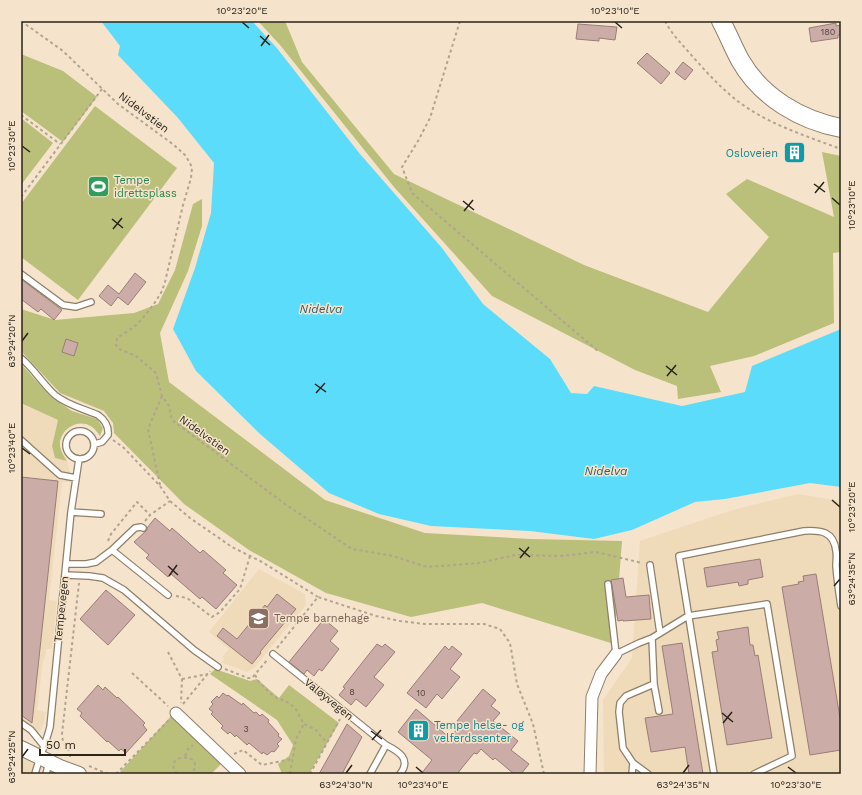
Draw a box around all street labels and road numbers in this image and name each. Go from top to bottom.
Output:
street label: Nidelvstien [116,89,171,135]
street label: Nidelvstien [177,413,233,458]
street label: Tempevegen [52,575,71,643]
street label: Valøyvegen [302,676,356,723]

